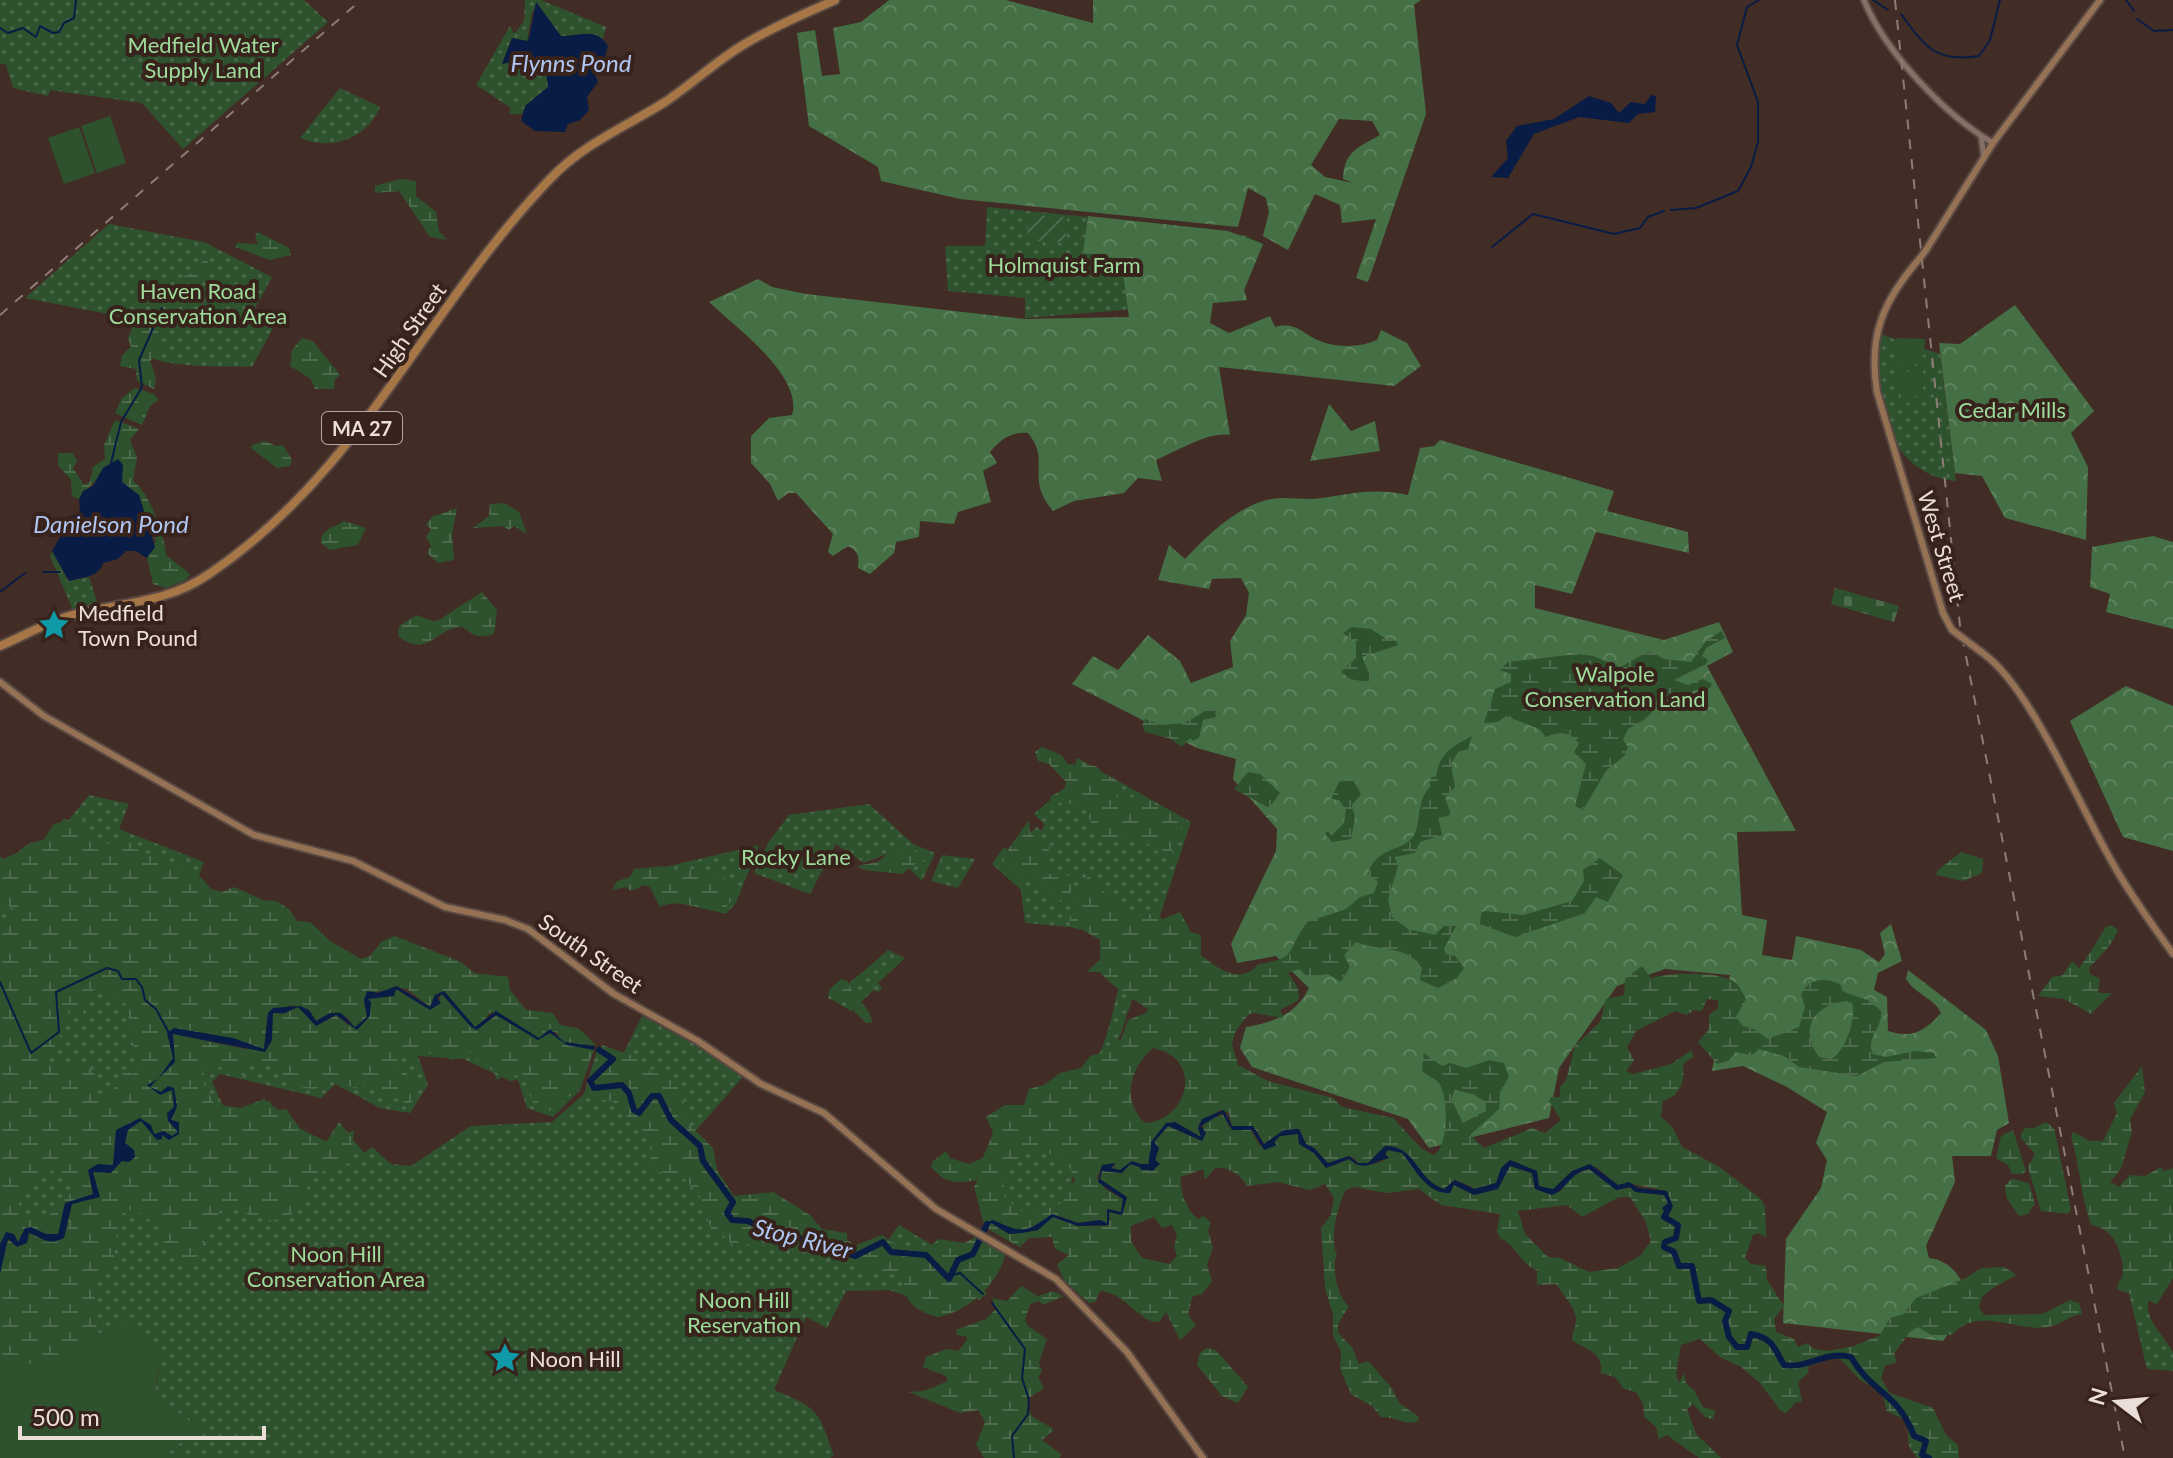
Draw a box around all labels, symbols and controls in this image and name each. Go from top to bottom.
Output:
park label: Medfield Water Supply Land [128,31,278,83]
water label: Flynns Pond [511,48,632,77]
park label: Holmquist Farm [987,251,1141,278]
park label: Haven Road Conservation Area [109,277,287,329]
street label: High Street [367,277,451,382]
park label: Cedar Mills [1958,396,2066,423]
road number: MA 27 [322,412,402,444]
street label: West Street [1912,487,1972,605]
water label: Danielson Pond [33,509,189,538]
place label: Medfield Town Pound [78,599,198,651]
place icon: Medfield Town Pound [37,608,71,642]
park label: Walpole Conservation Land [1524,660,1706,712]
park label: Rocky Lane [741,843,851,870]
street label: South Street [534,907,648,999]
water label: Stop River [751,1212,856,1264]
park label: Noon Hill Conservation Area [247,1240,425,1292]
park label: Noon Hill Reservation [687,1286,801,1338]
place icon: Noon Hill [488,1341,522,1375]
place label: Noon Hill [529,1345,621,1372]
north arrow [2077,1362,2157,1442]
text: N [2082,1384,2113,1408]
scale bar [20,1390,264,1440]
text: 500 m [32,1402,100,1431]

